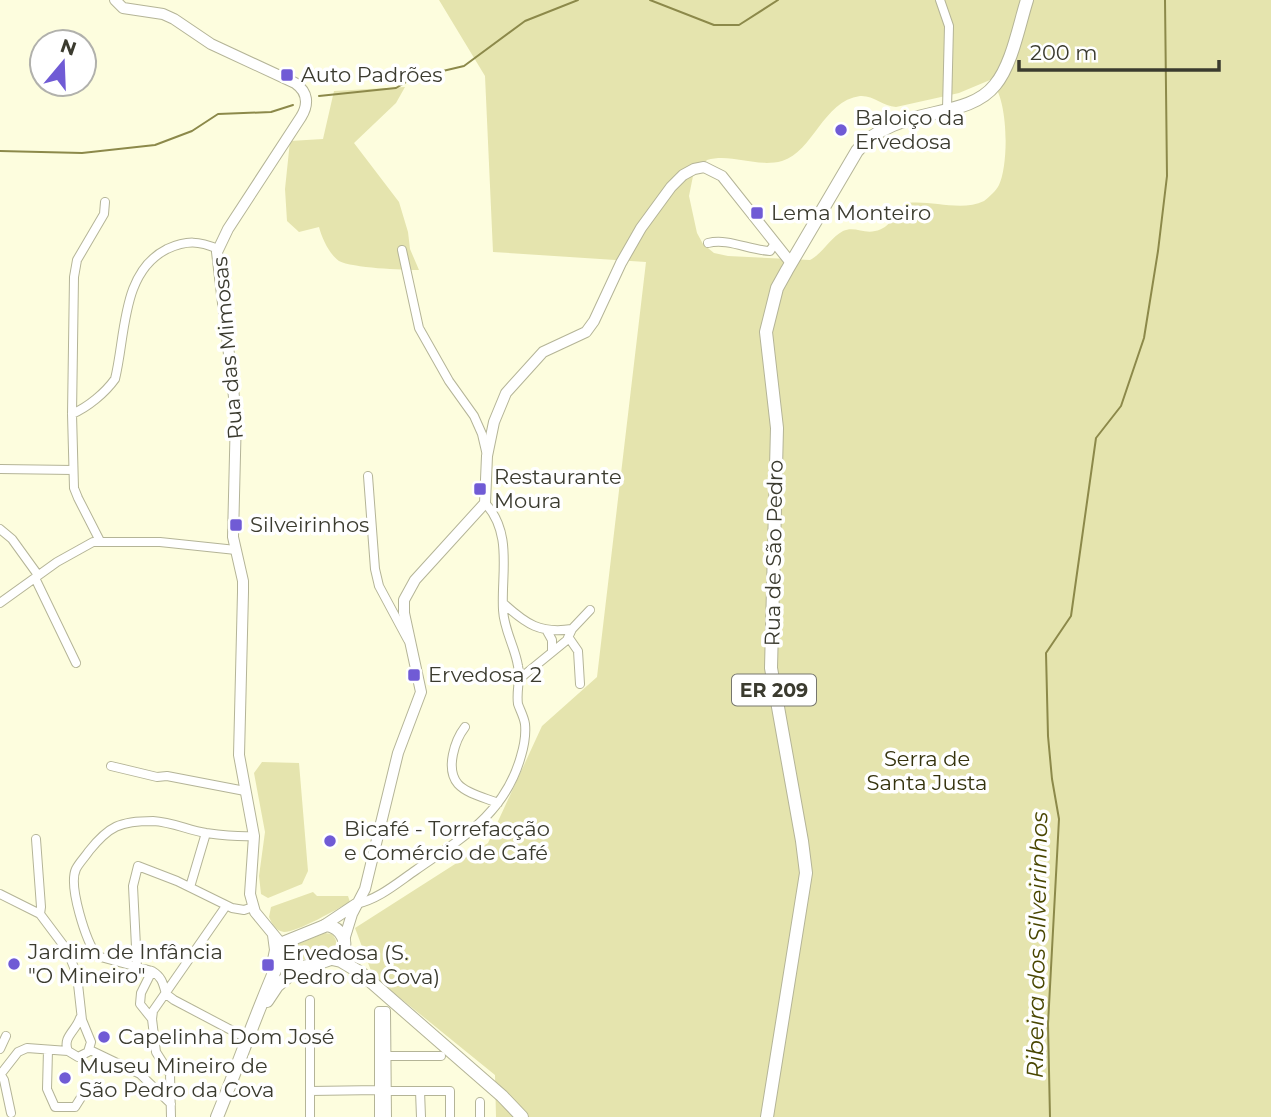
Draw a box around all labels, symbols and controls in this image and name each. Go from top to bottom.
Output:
north arrow [28,28,98,98]
scale bar [1019,28,1218,72]
text: N [57,34,79,61]
text: 200 m [1030,40,1097,65]
place label: Auto Padrões [301,62,442,87]
marker: Auto Padrões [279,67,295,83]
place label: Baloiço da Ervedosa [855,105,965,154]
marker: Baloiço da Ervedosa [833,122,849,138]
place label: Lema Monteiro [771,200,931,225]
marker: Lema Monteiro [749,205,765,221]
street label: Rua das Mimosas [207,255,248,441]
street label: Rua de São Pedro [759,459,788,647]
place label: Restaurante Moura [494,464,622,513]
marker: Restaurante Moura [472,481,488,497]
place label: Silveirinhos [250,512,369,537]
marker: Silveirinhos [228,517,244,533]
place label: Ervedosa 2 [428,662,542,687]
marker: Ervedosa 2 [406,667,422,683]
road number: ER 209 [732,674,816,706]
park label: Serra de Santa Justa [867,746,987,795]
water label: Ribeira dos Silveirinhos [1021,811,1053,1079]
place label: Bicafé - Torrefacção e Comércio de Café [344,816,550,865]
marker: Bicafé - Torrefacção e Comércio de Café [322,833,338,849]
place label: Jardim de Infância "O Mineiro" [27,939,223,988]
place label: Ervedosa (S. Pedro da Cova) [282,940,440,989]
marker: Jardim de Infância "O Mineiro" [6,956,22,972]
marker: Ervedosa (S. Pedro da Cova) [260,957,276,973]
place label: Capelinha Dom José [118,1024,335,1049]
marker: Capelinha Dom José [96,1029,112,1045]
place label: Museu Mineiro de São Pedro da Cova [79,1053,274,1102]
marker: Museu Mineiro de São Pedro da Cova [57,1070,73,1086]

